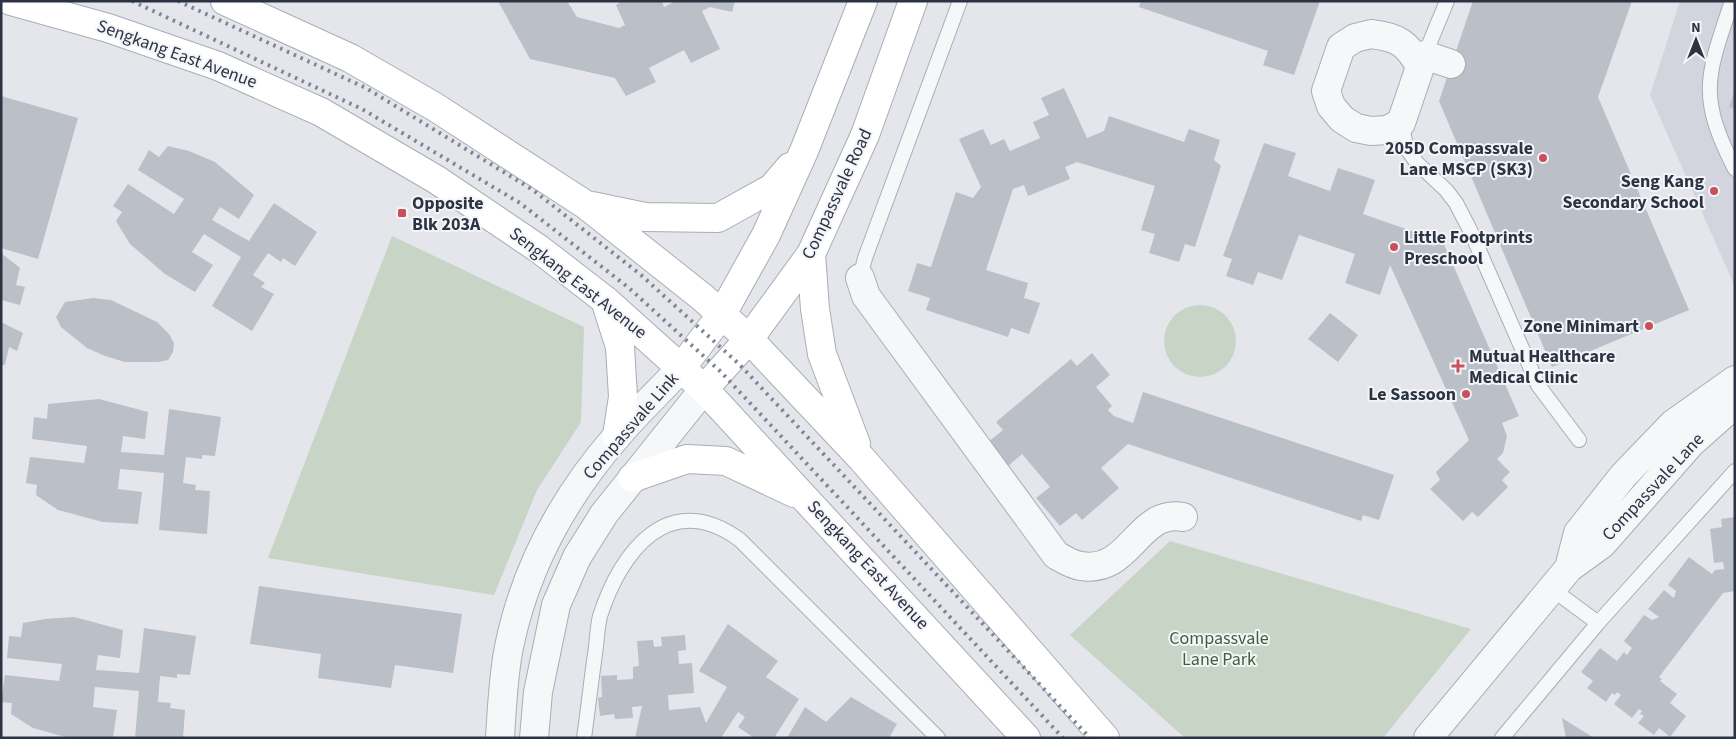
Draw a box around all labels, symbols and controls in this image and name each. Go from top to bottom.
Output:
street label: Sengkang East Avenue [93,13,261,95]
north arrow [1671,15,1721,65]
text: N [1691,18,1701,38]
street label: Compassvale Road [796,124,878,264]
place label: 205D Compassvale Lane MSCP (SK3) [1385,136,1533,182]
marker: 205D Compassvale Lane MSCP (SK3) [1537,152,1549,164]
place label: Seng Kang Secondary School [1563,169,1704,215]
marker: Seng Kang Secondary School [1708,185,1720,197]
place label: Opposite Blk 203A [412,191,484,237]
marker: Opposite Blk 203A [396,207,408,219]
street label: Sengkang East Avenue [504,221,652,345]
place label: Little Footprints Preschool [1404,225,1533,271]
marker: Little Footprints Preschool [1388,241,1400,253]
place label: Zone Minimart [1523,314,1639,339]
marker: Zone Minimart [1643,320,1655,332]
place label: Mutual Healthcare Medical Clinic [1469,344,1615,390]
marker: Mutual Healthcare Medical Clinic [1451,359,1465,373]
street label: Compassvale Link [577,367,685,485]
place label: Le Sassoon [1368,382,1456,407]
marker: Le Sassoon [1460,388,1472,400]
street label: Compassvale Lane [1596,427,1710,547]
street label: Sengkang East Avenue [801,495,935,635]
park label: Compassvale Lane Park [1169,626,1269,672]

